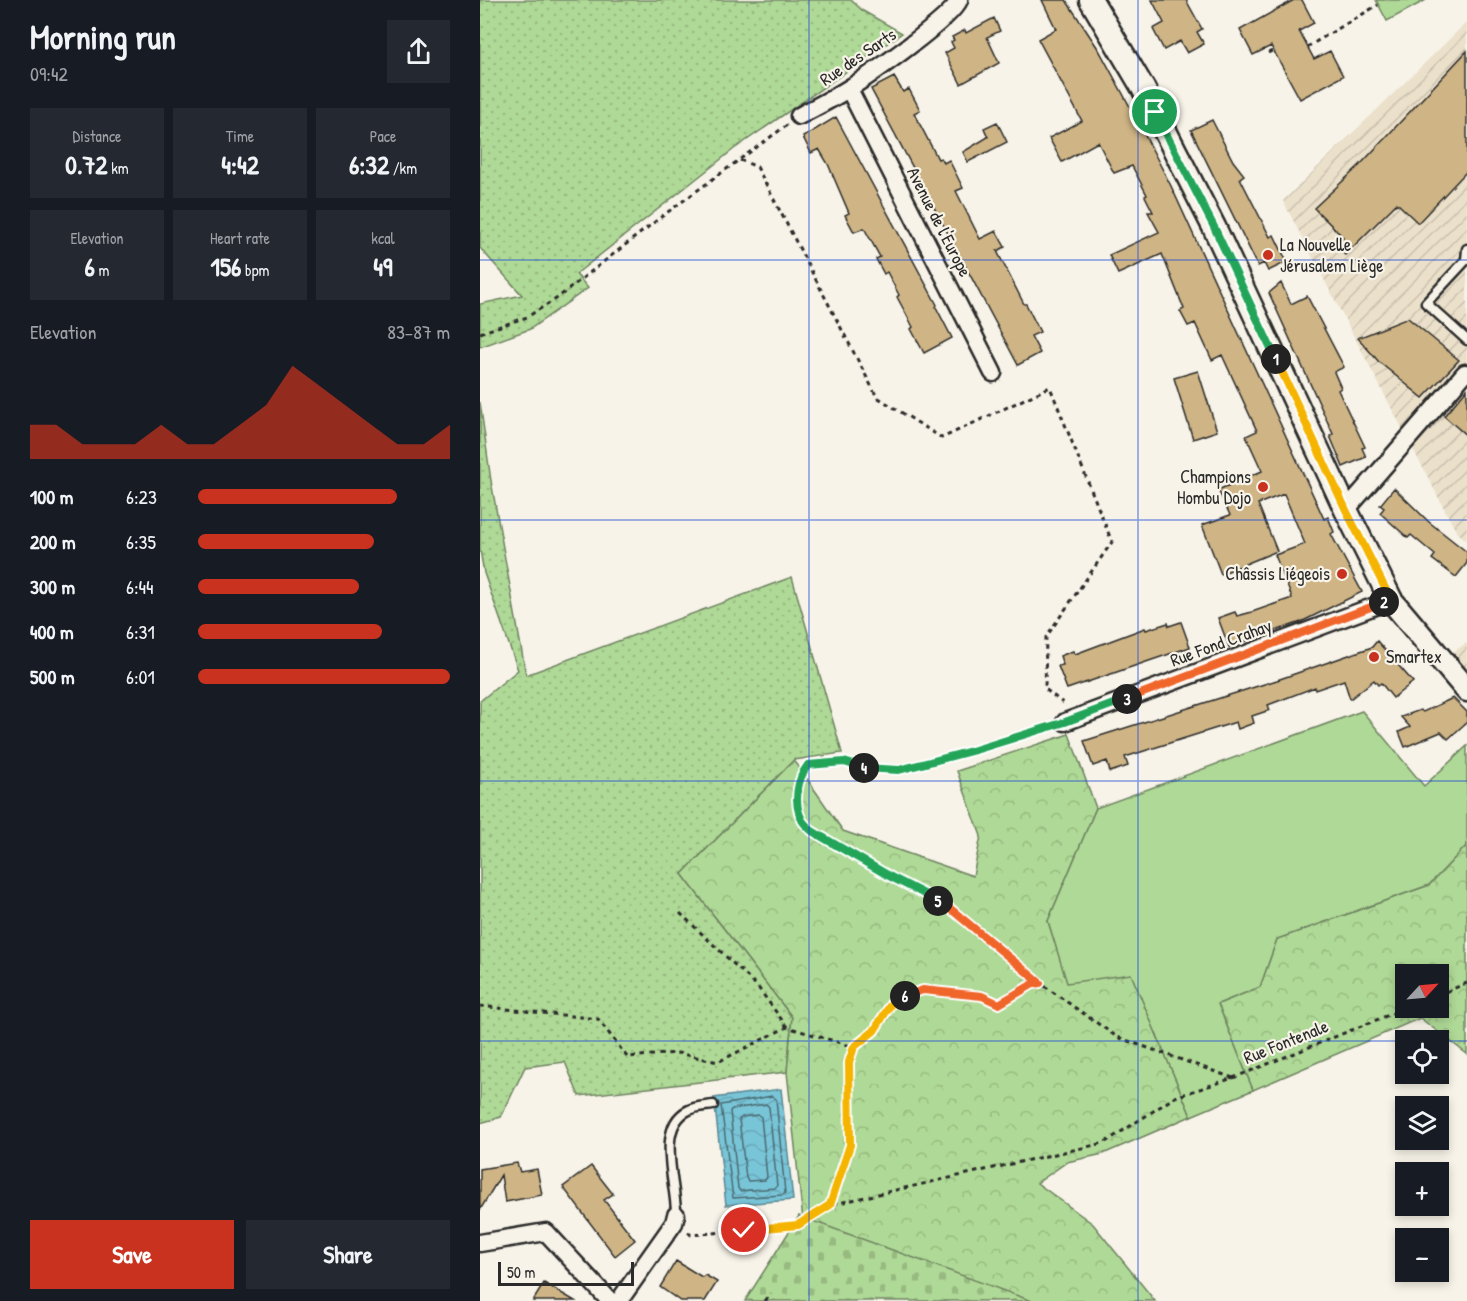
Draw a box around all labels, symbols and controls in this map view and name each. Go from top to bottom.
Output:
text: Morning run [30,15,176,59]
button: share [387,20,450,83]
street label: Rue des Sarts [815,22,901,91]
text: 09:42 [30,60,68,87]
pin [1129,86,1180,137]
icon: arrive [1138,95,1171,128]
text: Distance [73,125,121,147]
text: Time [226,125,254,147]
text: Pace [370,125,396,147]
text: 0.72 [65,147,108,182]
text: 4:42 [221,147,259,182]
text: 6:32 [349,147,389,182]
text: km [108,157,129,179]
text: /km [389,157,417,179]
street label: Avenue de l'Europe [901,163,978,281]
text: Elevation [70,227,124,249]
text: Heart rate [210,227,270,249]
text: kcal [371,227,395,249]
place label: La Nouvelle Jérusalem Liège [1280,232,1383,278]
marker: La Nouvelle Jérusalem Liège [1261,248,1275,262]
text: 6 [85,249,95,284]
text: 156 [211,249,241,284]
text: 49 [373,249,393,284]
text: m [95,259,109,281]
text: bpm [241,259,269,281]
text: Elevation [30,318,96,345]
text: 83–87 m [387,318,450,345]
pin: 1 [1261,344,1291,374]
text: 1 [1273,348,1279,370]
place label: Champions Hombu Dojo [1177,464,1251,510]
marker: Champions Hombu Dojo [1256,480,1270,494]
text: 100 m [30,483,73,510]
text: 6:23 [126,483,157,510]
text: 200 m [30,528,75,555]
text: 6:35 [126,528,156,555]
place label: Châssis Liégeois [1225,561,1330,586]
marker: Châssis Liégeois [1335,567,1349,581]
text: 300 m [30,573,75,600]
text: 6:44 [126,573,154,600]
pin: 2 [1369,587,1399,617]
text: 2 [1380,591,1388,613]
street label: Rue Fond Crahay [1167,613,1275,672]
text: 400 m [30,618,74,645]
text: 6:31 [126,618,155,645]
place label: Smartex [1386,644,1442,669]
marker: Smartex [1367,650,1381,664]
text: 500 m [30,663,75,690]
text: 6:01 [126,663,155,690]
pin: 3 [1112,684,1142,714]
text: 3 [1123,688,1131,710]
pin: 4 [849,753,879,783]
text: 4 [861,757,867,779]
pin: 5 [923,886,953,916]
text: 5 [935,890,941,912]
north arrow [1395,964,1449,1018]
map controls [1395,964,1449,1282]
pin: 6 [890,981,920,1011]
text: 6 [902,985,908,1007]
street label: Rue Fontenale [1240,1013,1332,1070]
button: locate [1395,1030,1449,1084]
button: layers [1395,1096,1449,1150]
button: + [1395,1162,1449,1216]
pin [718,1204,769,1255]
icon: check [727,1213,760,1246]
button: Save [30,1220,234,1289]
button: Share [246,1220,450,1289]
button: − [1395,1228,1449,1282]
scale bar [498,1259,634,1286]
text: 50 m [507,1261,536,1283]

